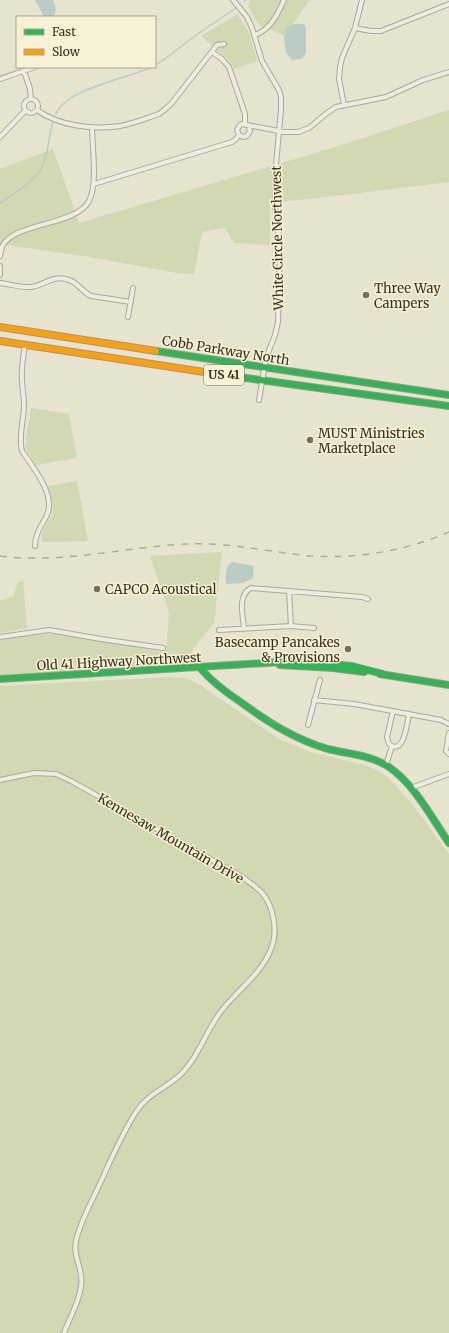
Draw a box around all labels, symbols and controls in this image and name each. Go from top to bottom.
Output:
legend [16,16,156,68]
text: Fast [52,24,76,39]
text: Slow [52,44,81,59]
street label: White Circle Northwest [268,165,287,312]
place label: Three Way Campers [374,280,441,312]
marker: Three Way Campers [361,290,371,300]
street label: Cobb Parkway North [161,332,291,369]
road number: US 41 [204,365,244,385]
place label: MUST Ministries Marketplace [318,425,425,457]
marker: MUST Ministries Marketplace [305,435,315,445]
place label: CAPCO Acoustical [105,581,217,598]
marker: CAPCO Acoustical [92,584,102,594]
place label: Basecamp Pancakes & Provisions [215,634,340,666]
marker: Basecamp Pancakes & Provisions [343,644,353,654]
street label: Old 41 Highway Northwest [36,649,202,674]
street label: Kennesaw Mountain Drive [95,790,247,887]

